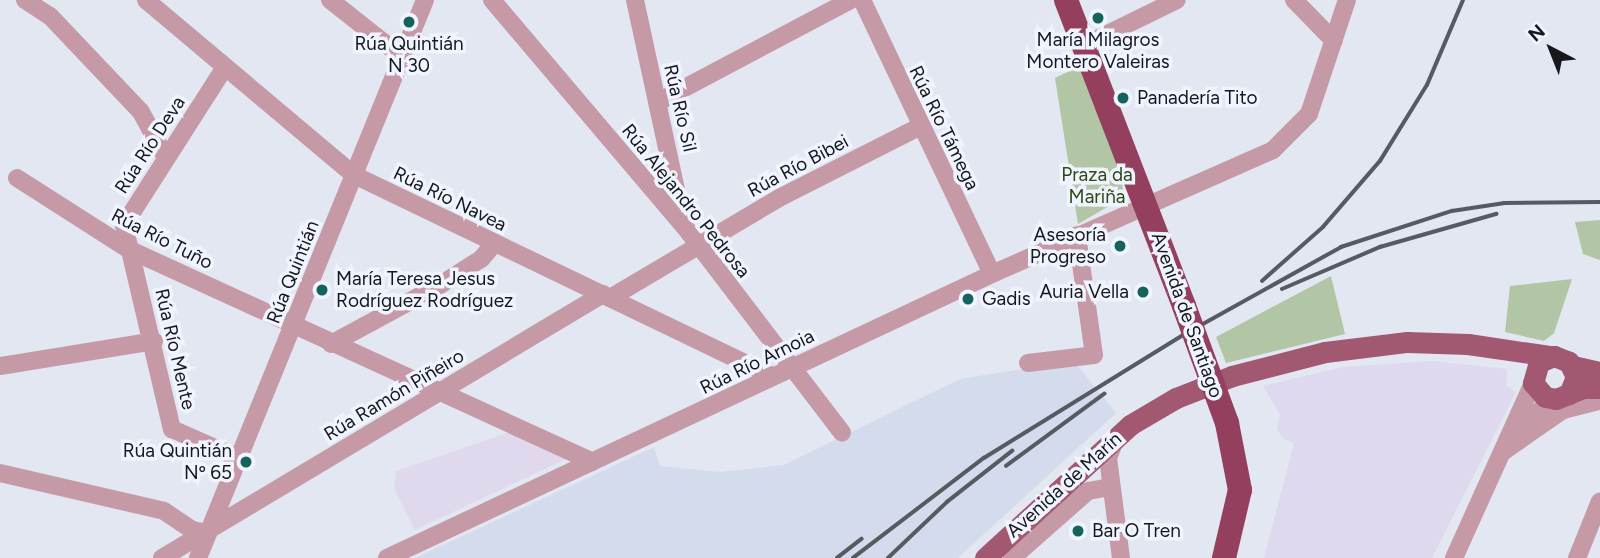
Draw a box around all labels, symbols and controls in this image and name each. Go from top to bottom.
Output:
marker: María Milagros Montero Valeiras [1090,10,1106,26]
marker: Rúa Quintián N 30 [401,14,417,30]
north arrow [1516,14,1586,84]
text: N [1523,20,1550,46]
place label: María Milagros Montero Valeiras [1026,29,1170,73]
place label: Rúa Quintián N 30 [354,33,464,77]
street label: Rúa Río Sil [659,62,701,154]
street label: Rúa Río Támega [904,62,984,194]
place label: Panadería Tito [1137,87,1258,109]
marker: Panadería Tito [1115,90,1131,106]
street label: Rúa Río Deva [110,92,190,198]
street label: Rúa Alejandro Pedrosa [617,120,755,282]
street label: Rúa Río Bibei [744,130,852,202]
street label: Rúa Río Navea [390,162,510,236]
park label: Praza da Mariña [1061,164,1133,208]
street label: Rúa Río Tuño [107,204,217,274]
street label: Rúa Quintián [262,217,324,327]
place label: Asesoría Progreso [1030,224,1106,268]
street label: Avenida de Santiago [1146,229,1228,401]
marker: Asesoría Progreso [1112,238,1128,254]
place label: María Teresa Jesus Rodríguez Rodríguez [336,268,513,312]
place label: Auria Vella [1039,281,1129,303]
marker: María Teresa Jesus Rodríguez Rodríguez [314,282,330,298]
marker: Auria Vella [1135,284,1151,300]
street label: Rúa Río Mente [150,286,200,412]
place label: Gadis [982,288,1031,310]
marker: Gadis [960,291,976,307]
street label: Rúa Río Arnoia [696,325,818,399]
street label: Rúa Ramón Piñeiro [320,344,468,446]
street label: Avenida de Marín [1002,427,1126,543]
place label: Rúa Quintián Nº 65 [123,440,232,484]
marker: Rúa Quintián Nº 65 [238,454,254,470]
place label: Bar O Tren [1092,520,1181,542]
marker: Bar O Tren [1070,523,1086,539]

